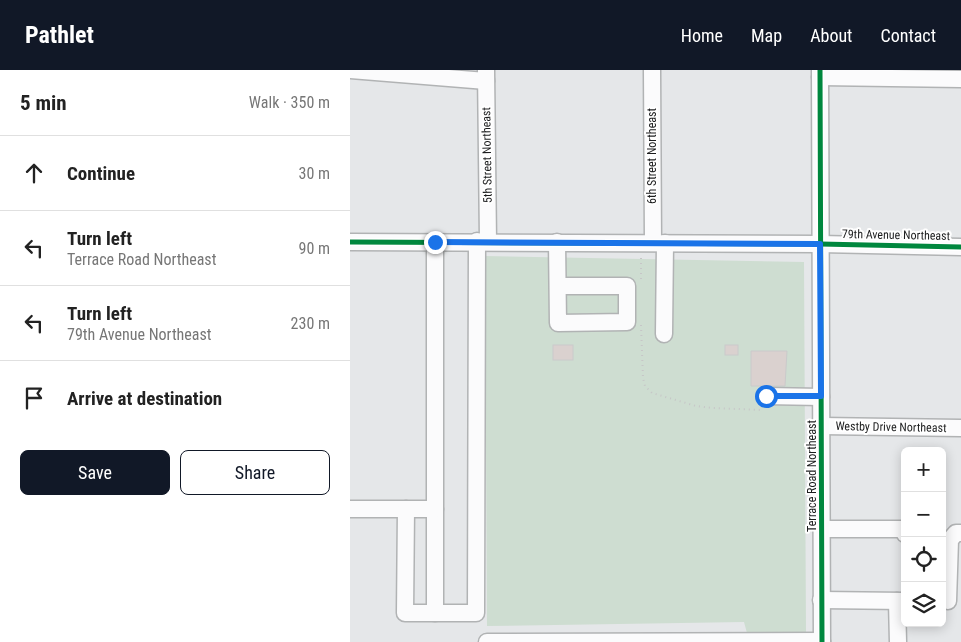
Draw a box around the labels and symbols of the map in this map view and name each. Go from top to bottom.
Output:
street label: 5th Street Northeast [479,106,495,203]
street label: 6th Street Northeast [645,108,659,204]
street label: 79th Avenue Northeast [842,227,951,243]
route end [424,231,447,254]
route start [755,385,778,408]
street label: Westby Drive Northeast [835,419,947,435]
street label: Terrace Road Northeast [805,420,819,532]

